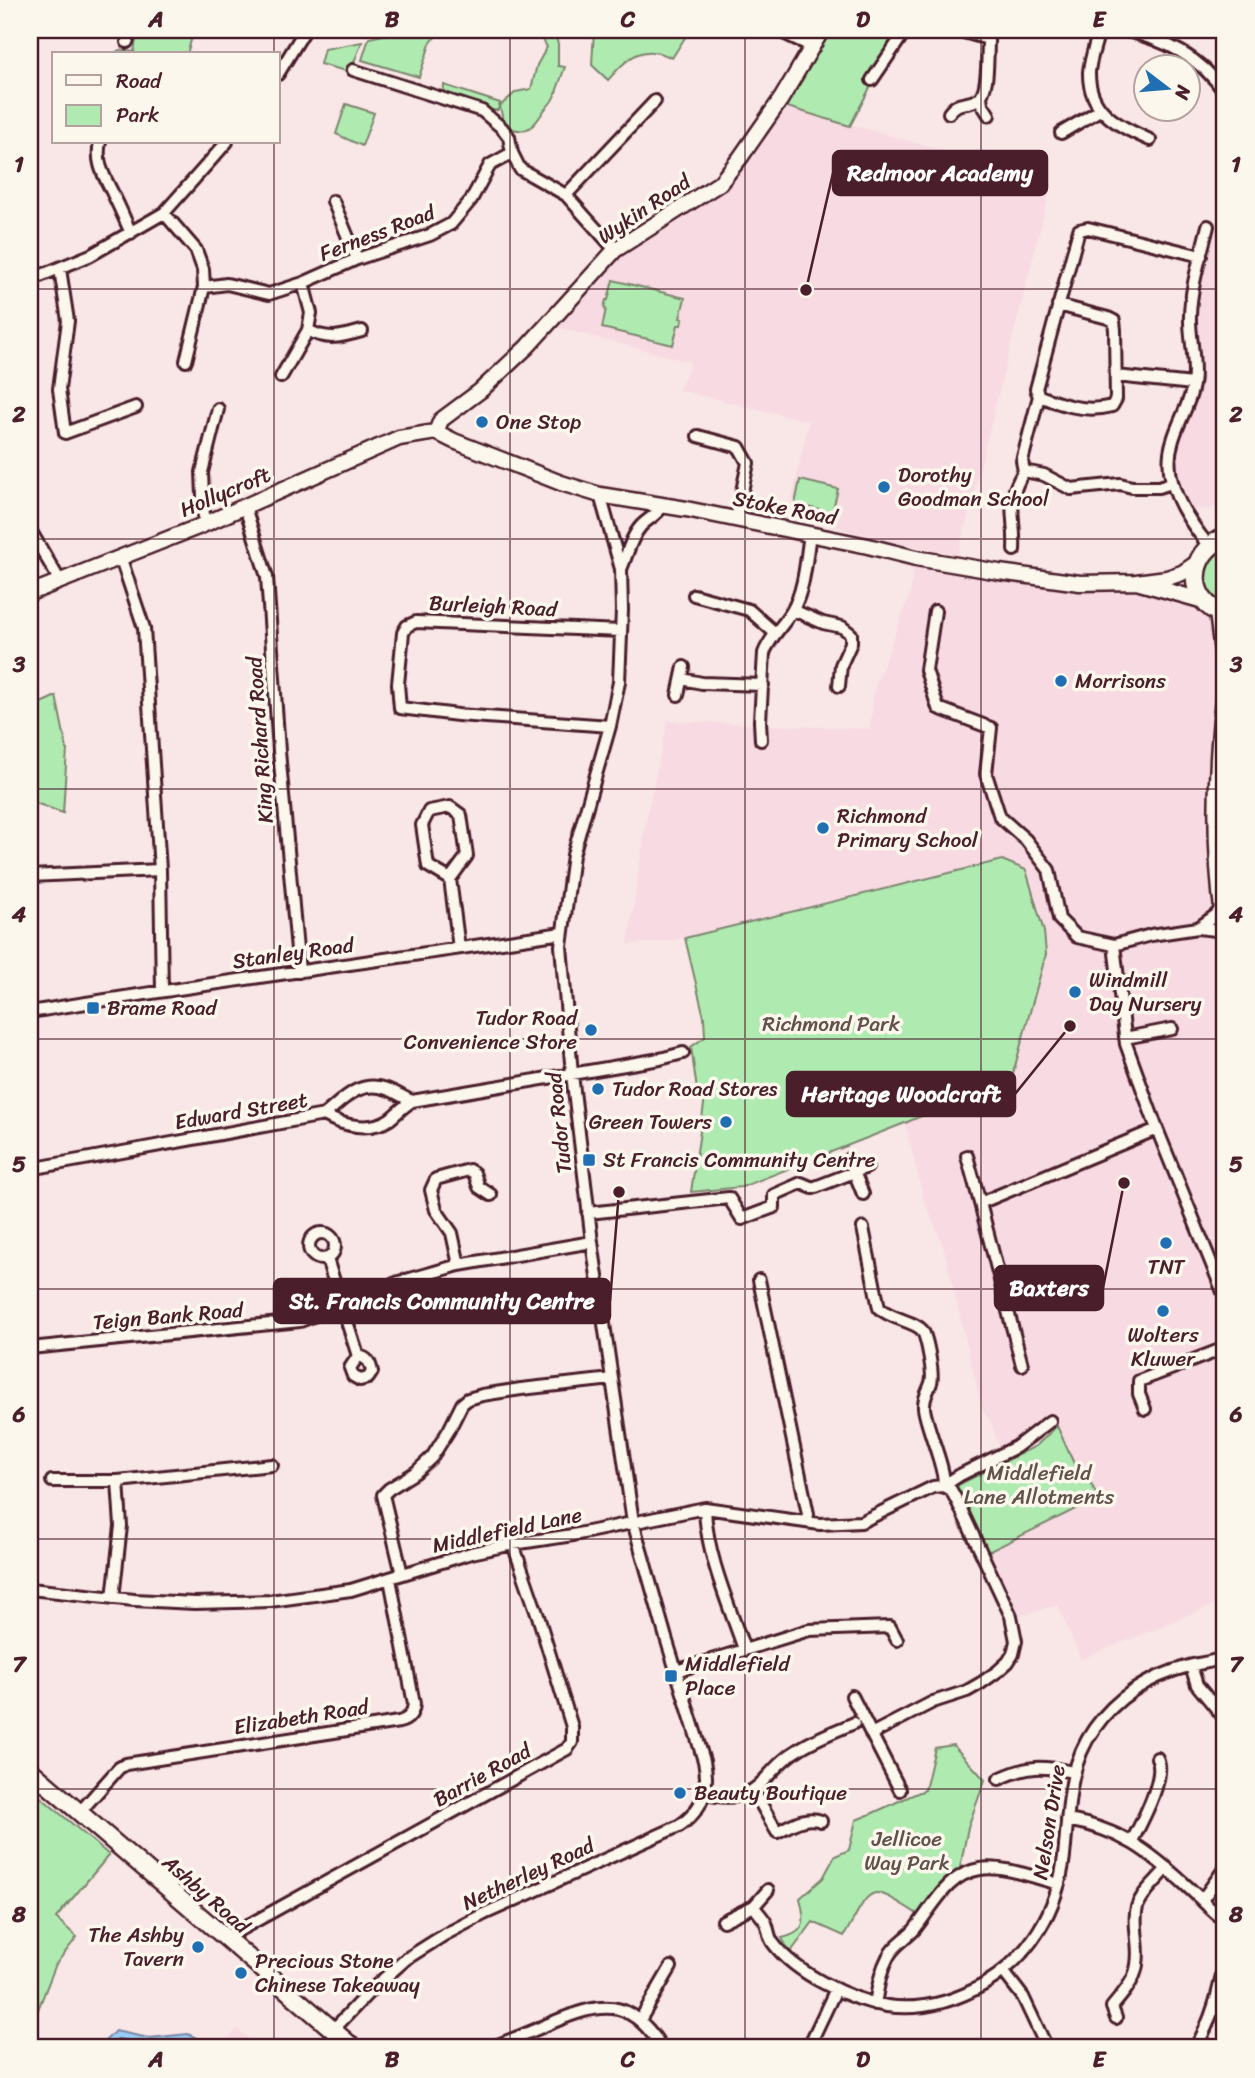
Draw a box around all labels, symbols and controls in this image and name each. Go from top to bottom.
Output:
text: A [147,0,164,40]
text: B [385,0,400,40]
text: C [620,0,636,40]
text: D [856,0,871,40]
text: E [1093,0,1108,40]
legend [52,52,280,144]
north arrow [1132,52,1202,122]
text: Road [116,62,163,100]
text: N [1165,81,1201,104]
text: Park [116,96,159,134]
text: 1 [14,144,24,185]
text: 1 [1231,144,1241,185]
callout: Redmoor Academy [833,151,1047,195]
text: Redmoor Academy [846,153,1034,194]
street label: Wykin Road [589,163,700,254]
street label: Ferness Road [313,193,442,273]
text: 2 [11,394,26,435]
text: 2 [1228,394,1243,435]
place label: One Stop [496,403,581,441]
marker: One Stop [474,414,490,430]
street label: Hollycroft [174,456,277,528]
place label: Dorothy Goodman School [898,456,1050,518]
street label: Stoke Road [730,479,842,537]
marker: Dorothy Goodman School [876,479,892,495]
street label: Burleigh Road [428,584,560,628]
text: 3 [12,644,26,685]
text: 3 [1229,644,1243,685]
street label: King Richard Road [235,654,285,824]
place label: Morrisons [1075,662,1166,700]
marker: Morrisons [1053,673,1069,689]
place label: Richmond Primary School [837,797,979,859]
marker: Richmond Primary School [815,820,831,836]
text: 4 [11,894,27,935]
text: 4 [1228,894,1244,935]
street label: Stanley Road [230,925,358,980]
place label: Windmill Day Nursery [1089,961,1201,1023]
marker: Windmill Day Nursery [1067,984,1083,1000]
place label: Brame Road [107,989,218,1027]
place label: Tudor Road Convenience Store [404,999,579,1061]
marker: Brame Road [85,1000,101,1016]
park label: Richmond Park [762,1005,901,1043]
marker: Tudor Road Convenience Store [583,1022,599,1038]
street label: Tudor Road [535,1069,583,1176]
place label: Tudor Road Stores [612,1070,778,1108]
callout: Heritage Woodcraft [787,1072,1015,1116]
text: Heritage Woodcraft [800,1074,1001,1115]
street label: Edward Street [171,1081,311,1141]
marker: Tudor Road Stores [590,1081,606,1097]
place label: Green Towers [589,1103,712,1141]
marker: Green Towers [718,1114,734,1130]
place label: St Francis Community Centre [603,1141,876,1179]
text: 5 [12,1144,26,1185]
text: 5 [1229,1144,1243,1185]
marker: St Francis Community Centre [581,1152,597,1168]
marker: TNT [1158,1235,1174,1251]
place label: TNT [1148,1248,1186,1286]
callout: Baxters [995,1266,1103,1310]
text: Baxters [1009,1268,1090,1309]
callout: St. Francis Community Centre [274,1279,610,1323]
text: St. Francis Community Centre [288,1281,595,1322]
street label: Teign Bank Road [91,1290,247,1341]
marker: Wolters Kluwer [1155,1303,1171,1319]
place label: Wolters Kluwer [1127,1316,1199,1378]
text: 6 [11,1394,26,1435]
text: 6 [1228,1394,1243,1435]
park label: Middlefield Lane Allotments [964,1454,1114,1516]
street label: Middlefield Lane [428,1496,586,1564]
text: 7 [12,1644,27,1685]
text: 7 [1229,1644,1244,1685]
place label: Middlefield Place [685,1645,791,1707]
marker: Middlefield Place [663,1668,679,1684]
street label: Elizabeth Road [231,1687,373,1746]
street label: Barrie Road [426,1731,540,1818]
street label: Nelson Drive [1021,1762,1077,1882]
place label: Beauty Boutique [694,1774,847,1812]
marker: Beauty Boutique [672,1785,688,1801]
park label: Jellicoe Way Park [864,1820,950,1882]
street label: Netherley Road [455,1826,602,1921]
street label: Ashby Road [152,1844,260,1945]
text: 8 [11,1894,26,1935]
text: 8 [1228,1894,1243,1935]
place label: The Ashby Tavern [88,1916,184,1978]
marker: The Ashby Tavern [190,1939,206,1955]
place label: Precious Stone Chinese Takeaway [255,1942,420,2004]
marker: Precious Stone Chinese Takeaway [233,1965,249,1981]
text: A [147,2039,164,2078]
text: B [385,2039,400,2078]
text: C [620,2039,636,2078]
text: D [856,2039,871,2078]
text: E [1093,2039,1108,2078]

